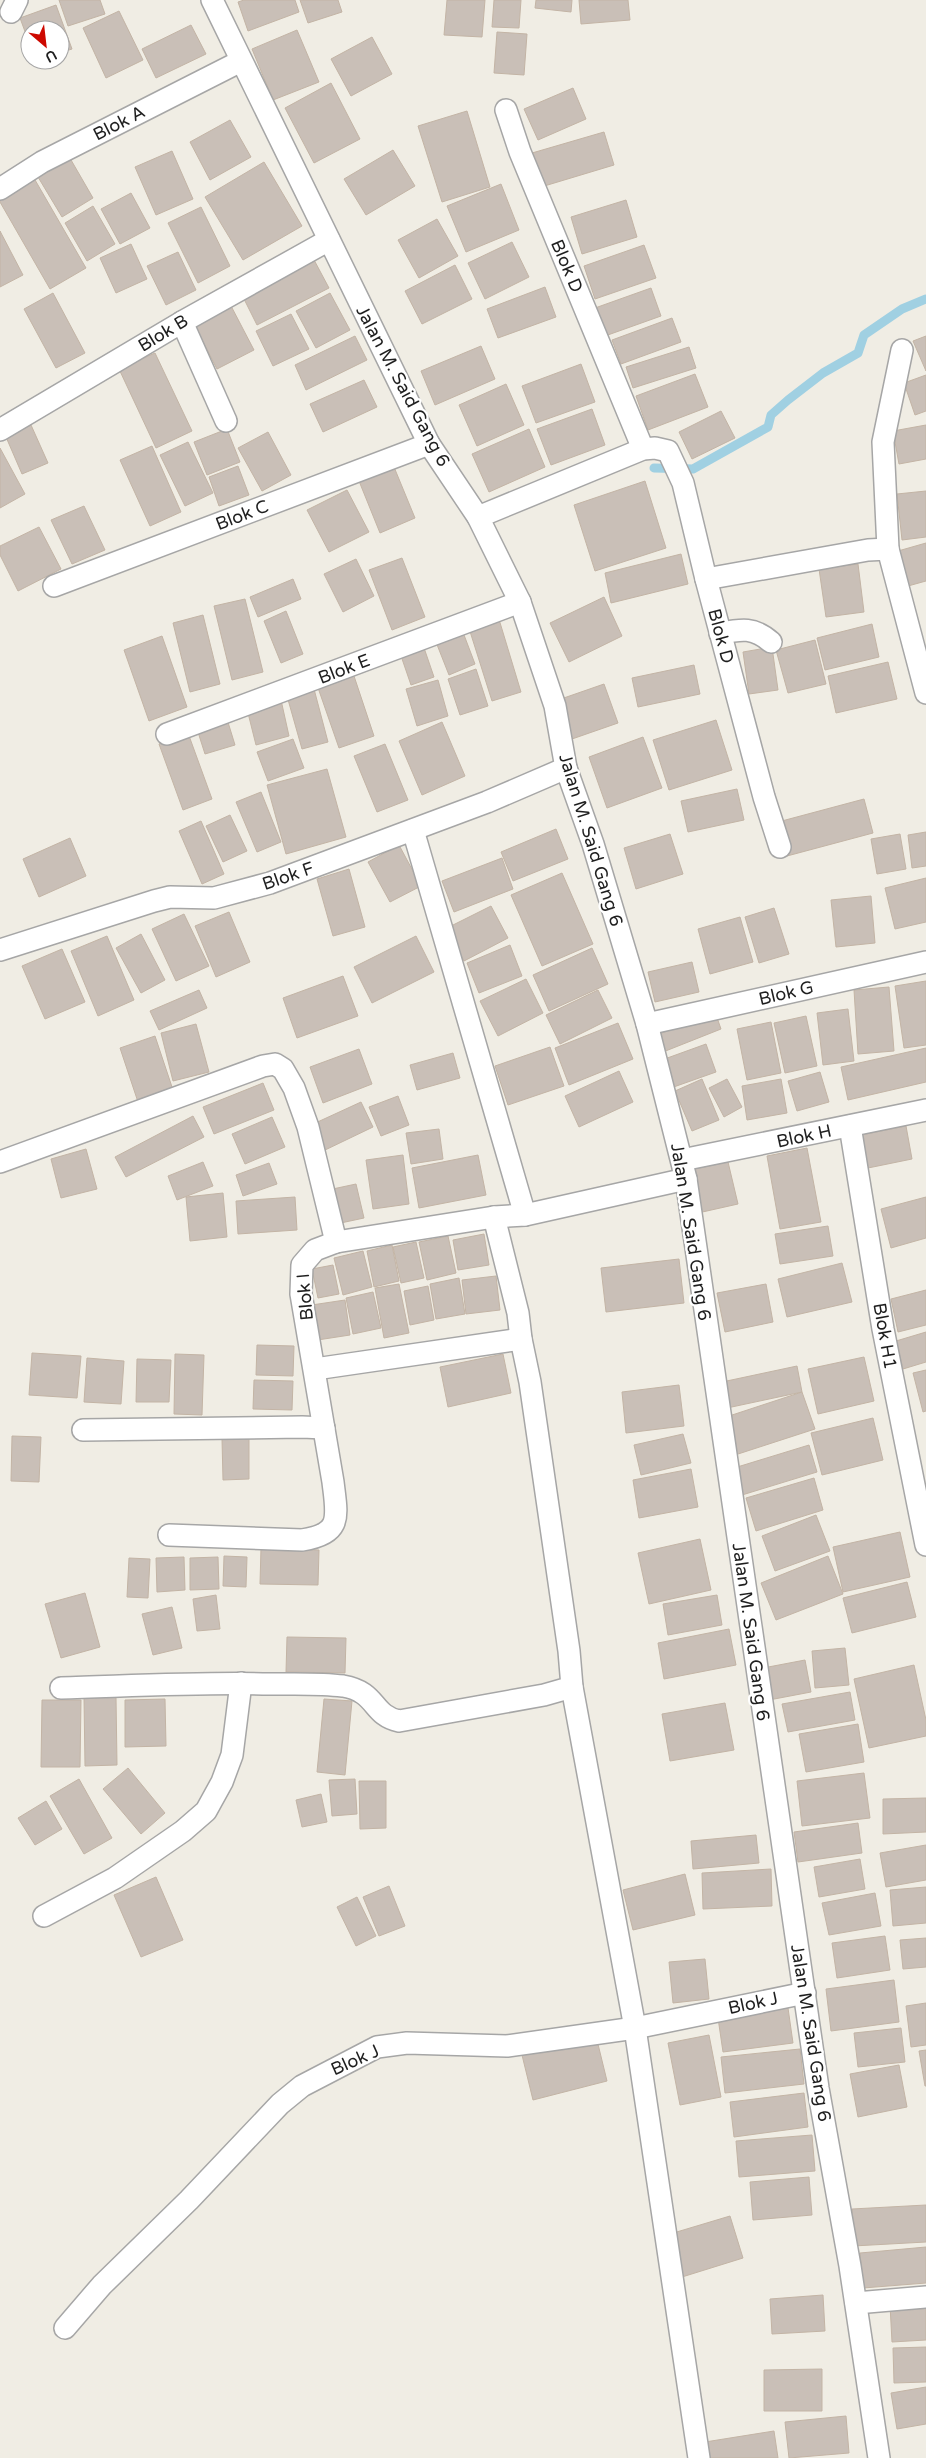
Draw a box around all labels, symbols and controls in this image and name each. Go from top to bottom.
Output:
north arrow [20,20,70,70]
text: U [42,46,60,66]
street label: Blok A [89,101,149,145]
street label: Blok D [546,236,588,296]
street label: Jalan M. Said Gang 6 [351,302,455,470]
street label: Blok B [134,309,192,357]
street label: Blok C [212,495,272,535]
street label: Blok D [703,606,739,666]
street label: Blok E [315,649,373,689]
street label: Jalan M. Said Gang 6 [554,751,628,929]
street label: Blok F [259,857,317,895]
street label: Blok G [756,976,816,1010]
street label: Blok H [774,1119,834,1153]
street label: Jalan M. Said Gang 6 [666,1142,716,1322]
street label: Blok I [292,1272,318,1322]
street label: Blok H1 [868,1301,902,1371]
street label: Jalan M. Said Gang 6 [728,1542,774,1722]
street label: Jalan M. Said Gang 6 [786,1943,836,2123]
street label: Blok J [726,1987,780,2019]
street label: Blok J [327,2040,383,2080]

